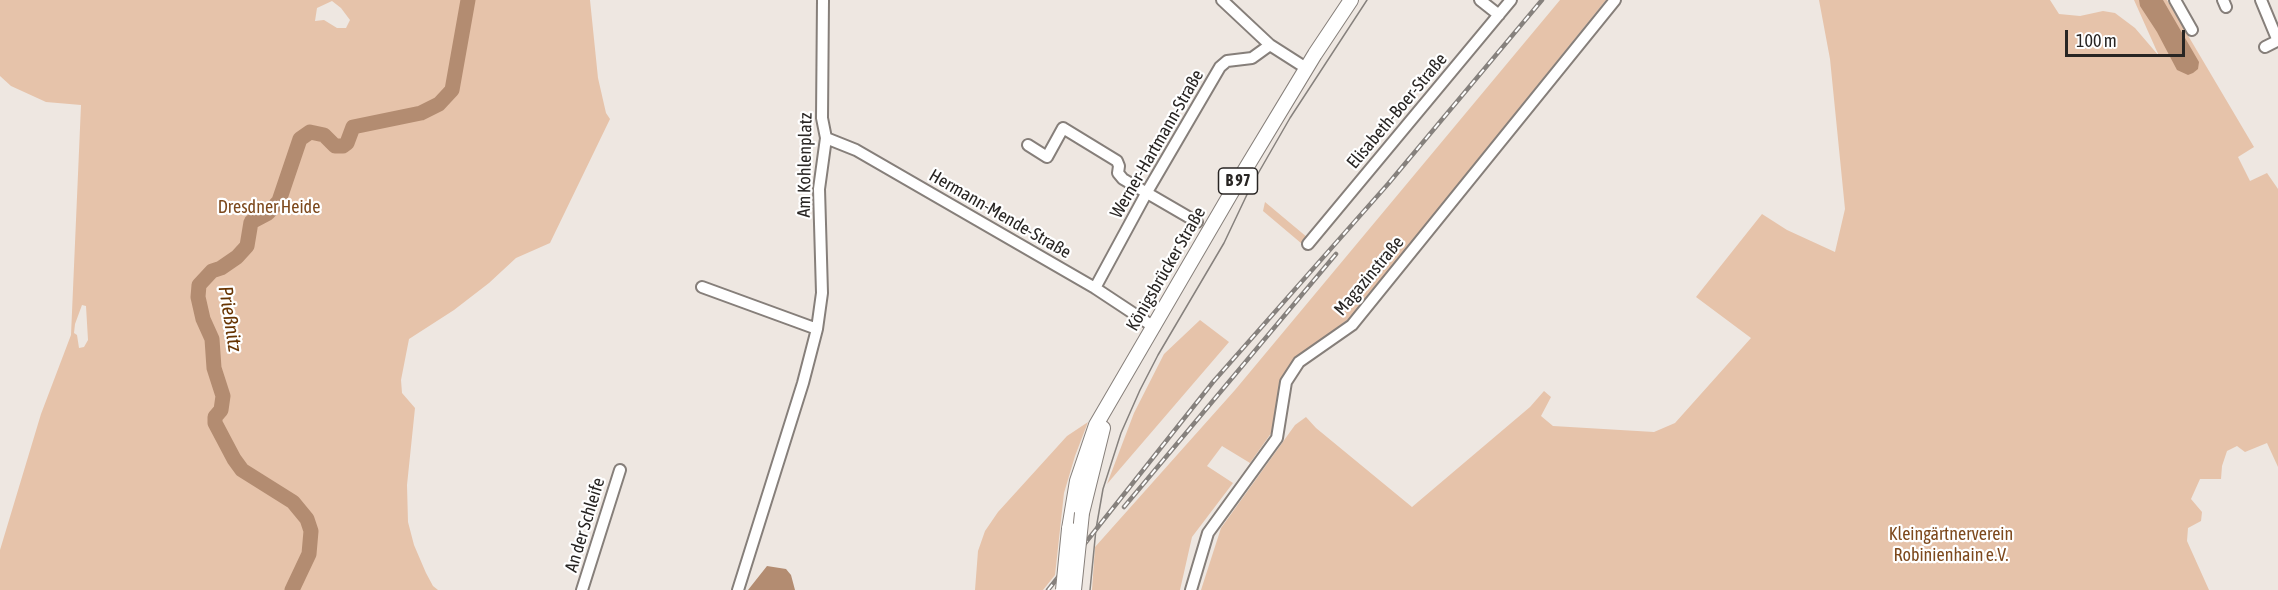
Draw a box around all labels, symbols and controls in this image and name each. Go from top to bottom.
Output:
scale bar [2068,18,2188,56]
text: 100 m [2076,30,2117,51]
street label: Elisabeth-Boer-Straße [1342,49,1452,173]
street label: Werner-Hartmann-Straße [1106,66,1208,222]
street label: Am Kohlenplatz [793,112,817,218]
street label: Hermann-Mende-Straße [925,165,1075,263]
road number: B 97 [1218,168,1258,194]
park label: Dresdner Heide [218,196,320,218]
street label: Königsbrücker Straße [1122,203,1210,335]
street label: Magazinstraße [1330,232,1408,320]
water label: Prießnitz [213,285,247,353]
street label: An der Schleife [560,475,610,575]
park label: Kleingärtnerverein Robinienhain e.V. [1889,523,2013,566]

